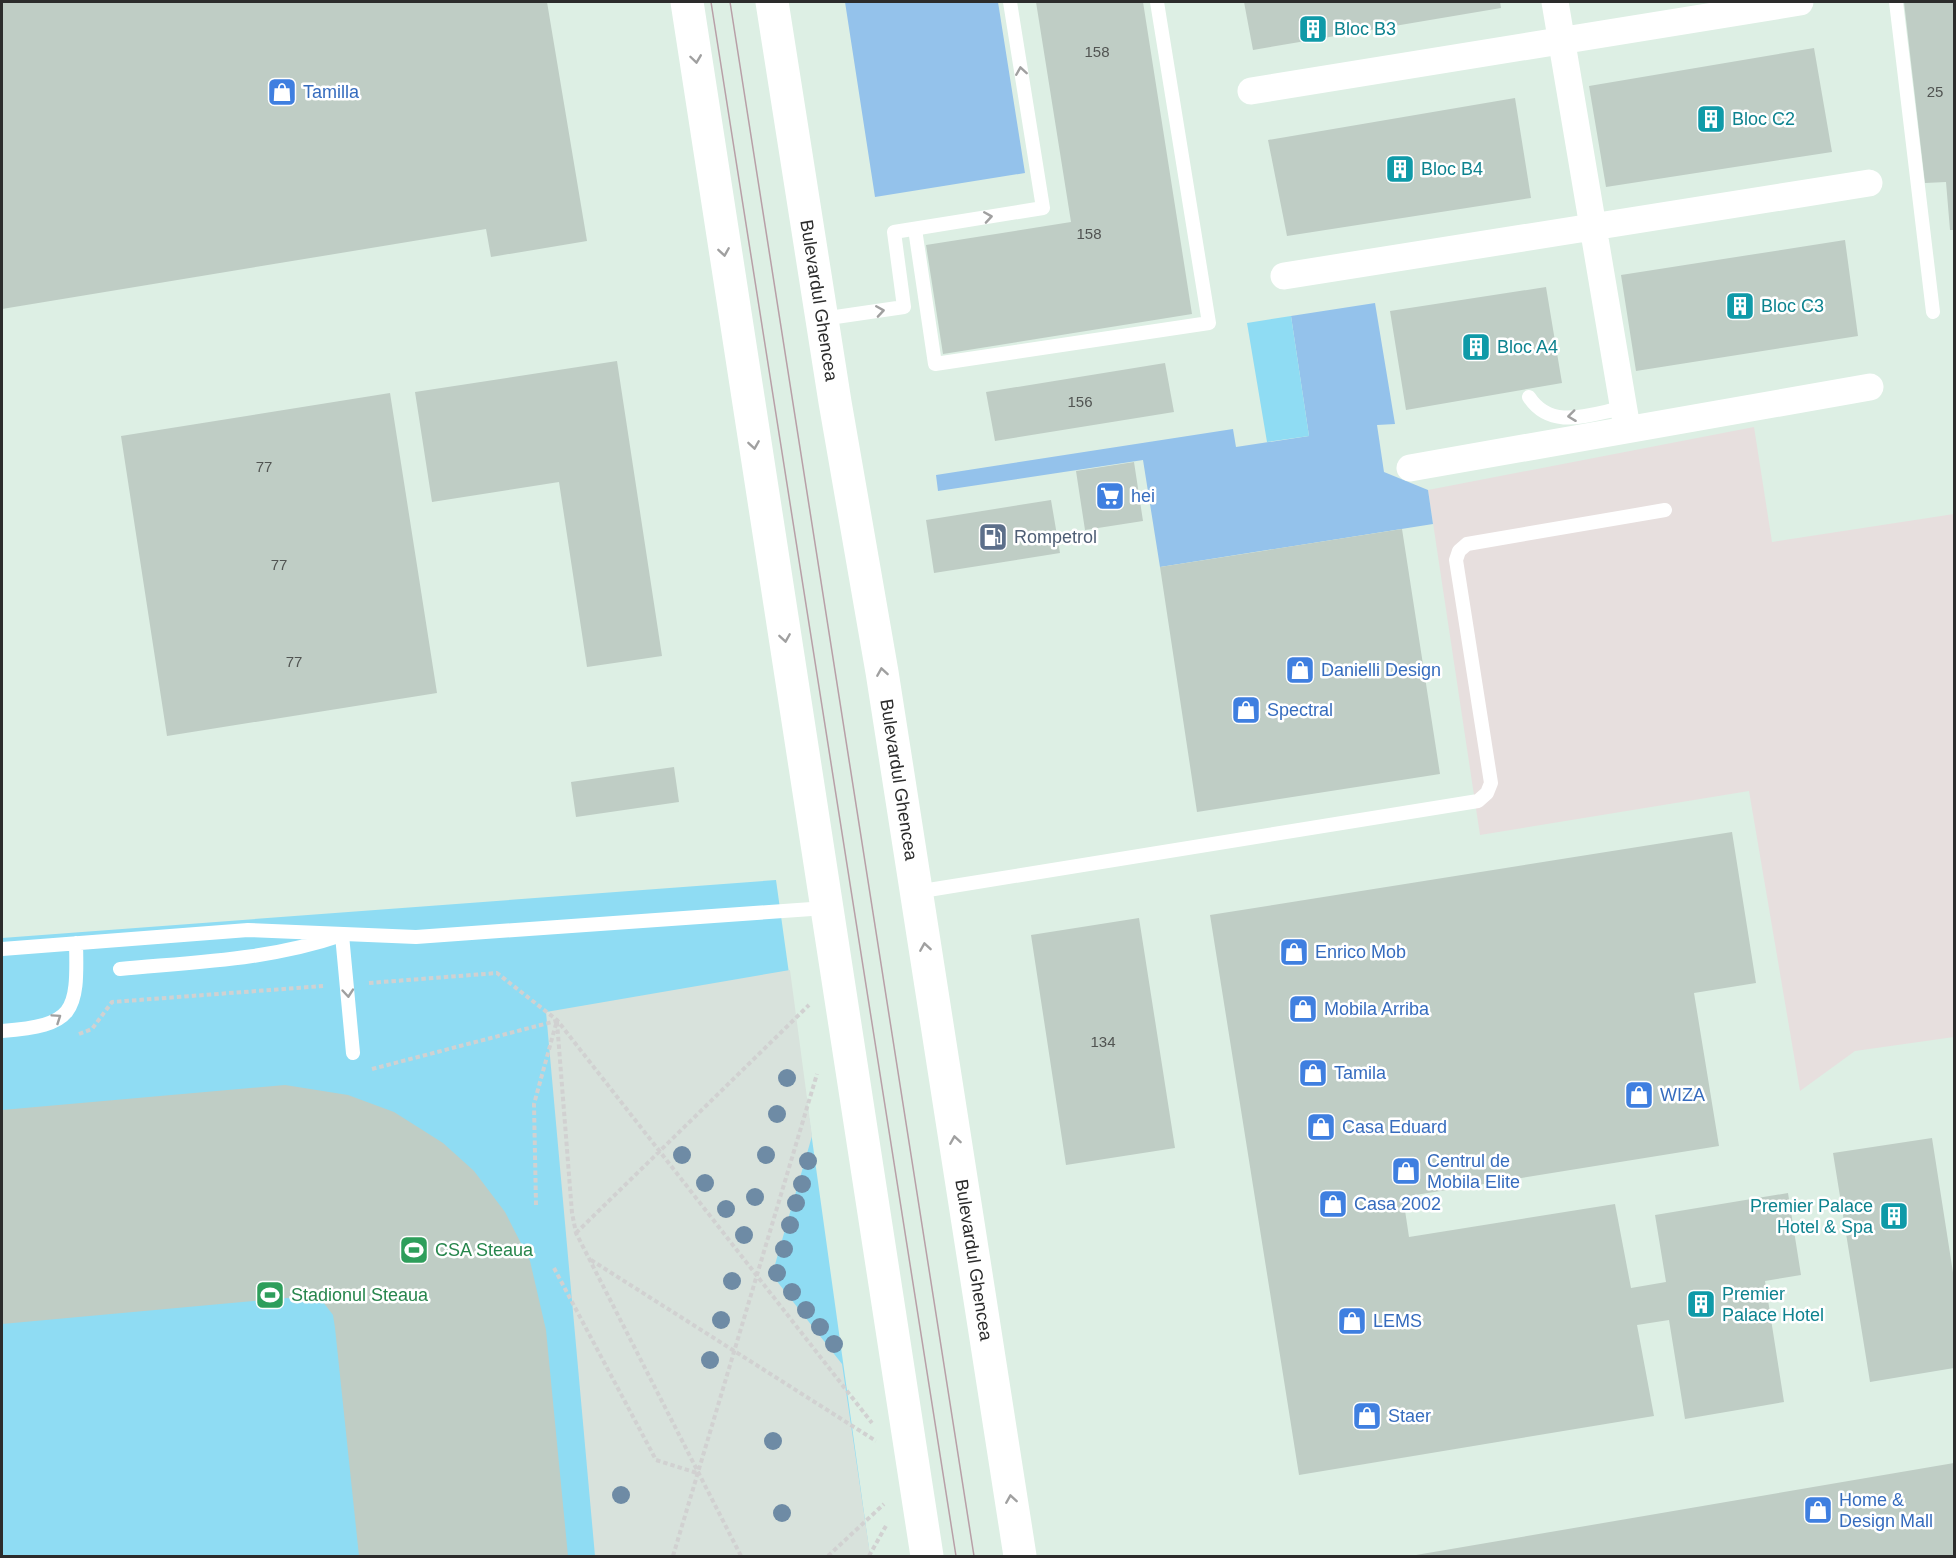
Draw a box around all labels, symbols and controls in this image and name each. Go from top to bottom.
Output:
building icon: Bloc B3 [1297,13,1329,45]
place label: Bloc B3 [1334,19,1396,39]
house number: 158 [1084,43,1110,60]
one-way arrow [689,55,701,64]
one-way arrow [1016,66,1028,76]
shop icon: Tamilla [266,76,298,108]
place label: Tamilla [303,82,360,102]
house number: 25 [1927,83,1943,100]
building icon: Bloc C2 [1695,103,1727,135]
place label: Bloc C2 [1732,109,1795,129]
building icon: Bloc B4 [1384,153,1416,185]
place label: Bloc B4 [1421,159,1483,179]
one-way arrow [983,211,992,223]
street label: Bulevardul Ghencea [796,218,842,383]
house number: 158 [1076,225,1102,242]
one-way arrow [718,248,730,257]
building icon: Bloc C3 [1724,290,1756,322]
place label: Bloc C3 [1761,296,1824,316]
one-way arrow [875,306,885,318]
building icon: Bloc A4 [1460,331,1492,363]
place label: Bloc A4 [1497,337,1558,357]
house number: 156 [1067,393,1093,410]
one-way arrow [1567,410,1577,422]
one-way arrow [748,440,760,450]
house number: 77 [256,458,272,475]
supermarket icon: hei [1094,480,1126,512]
place label: hei [1131,486,1155,506]
fuel station icon: Rompetrol [977,521,1009,553]
place label: Rompetrol [1014,527,1097,547]
house number: 77 [271,556,287,573]
one-way arrow [778,633,790,642]
house number: 77 [286,653,302,670]
shop icon: Danielli Design [1284,654,1316,686]
place label: Danielli Design [1321,660,1441,680]
one-way arrow [876,667,889,677]
shop icon: Spectral [1230,694,1262,726]
street label: Bulevardul Ghencea [876,698,921,863]
place label: Spectral [1267,700,1333,720]
shop icon: Enrico Mob [1278,936,1310,968]
place label: Enrico Mob [1315,942,1406,962]
one-way arrow [919,943,932,953]
one-way arrow [341,989,354,998]
shop icon: Mobila Arriba [1287,993,1319,1025]
place label: Mobila Arriba [1324,999,1430,1019]
one-way arrow [51,1015,62,1026]
house number: 134 [1090,1033,1116,1050]
shop icon: Tamila [1297,1057,1329,1089]
place label: Tamila [1334,1063,1387,1083]
shop icon: WIZA [1623,1079,1655,1111]
place label: WIZA [1660,1085,1705,1105]
shop icon: Casa Eduard [1305,1111,1337,1143]
place label: Casa Eduard [1342,1117,1447,1137]
one-way arrow [949,1136,961,1145]
place label: Centrul de Mobila Elite [1427,1151,1520,1192]
shop icon: Centrul de Mobila Elite [1390,1155,1422,1187]
street label: Bulevardul Ghencea [951,1178,996,1343]
shop icon: Casa 2002 [1317,1188,1349,1220]
place label: Casa 2002 [1354,1194,1441,1214]
place label: Premier Palace Hotel & Spa [1750,1196,1874,1237]
building icon: Premier Palace Hotel & Spa [1878,1200,1910,1232]
sports icon: CSA Steaua [398,1234,430,1266]
place label: CSA Steaua [435,1240,534,1260]
sports icon: Stadionul Steaua [254,1279,286,1311]
place label: Premier Palace Hotel [1722,1284,1824,1325]
place label: Stadionul Steaua [291,1285,429,1305]
building icon: Premier Palace Hotel [1685,1288,1717,1320]
shop icon: LEMS [1336,1305,1368,1337]
place label: LEMS [1373,1311,1422,1331]
shop icon: Staer [1351,1400,1383,1432]
place label: Staer [1388,1406,1431,1426]
place label: Home & Design Mall [1839,1490,1933,1531]
one-way arrow [1005,1494,1018,1504]
shop icon: Home & Design Mall [1802,1494,1834,1526]

